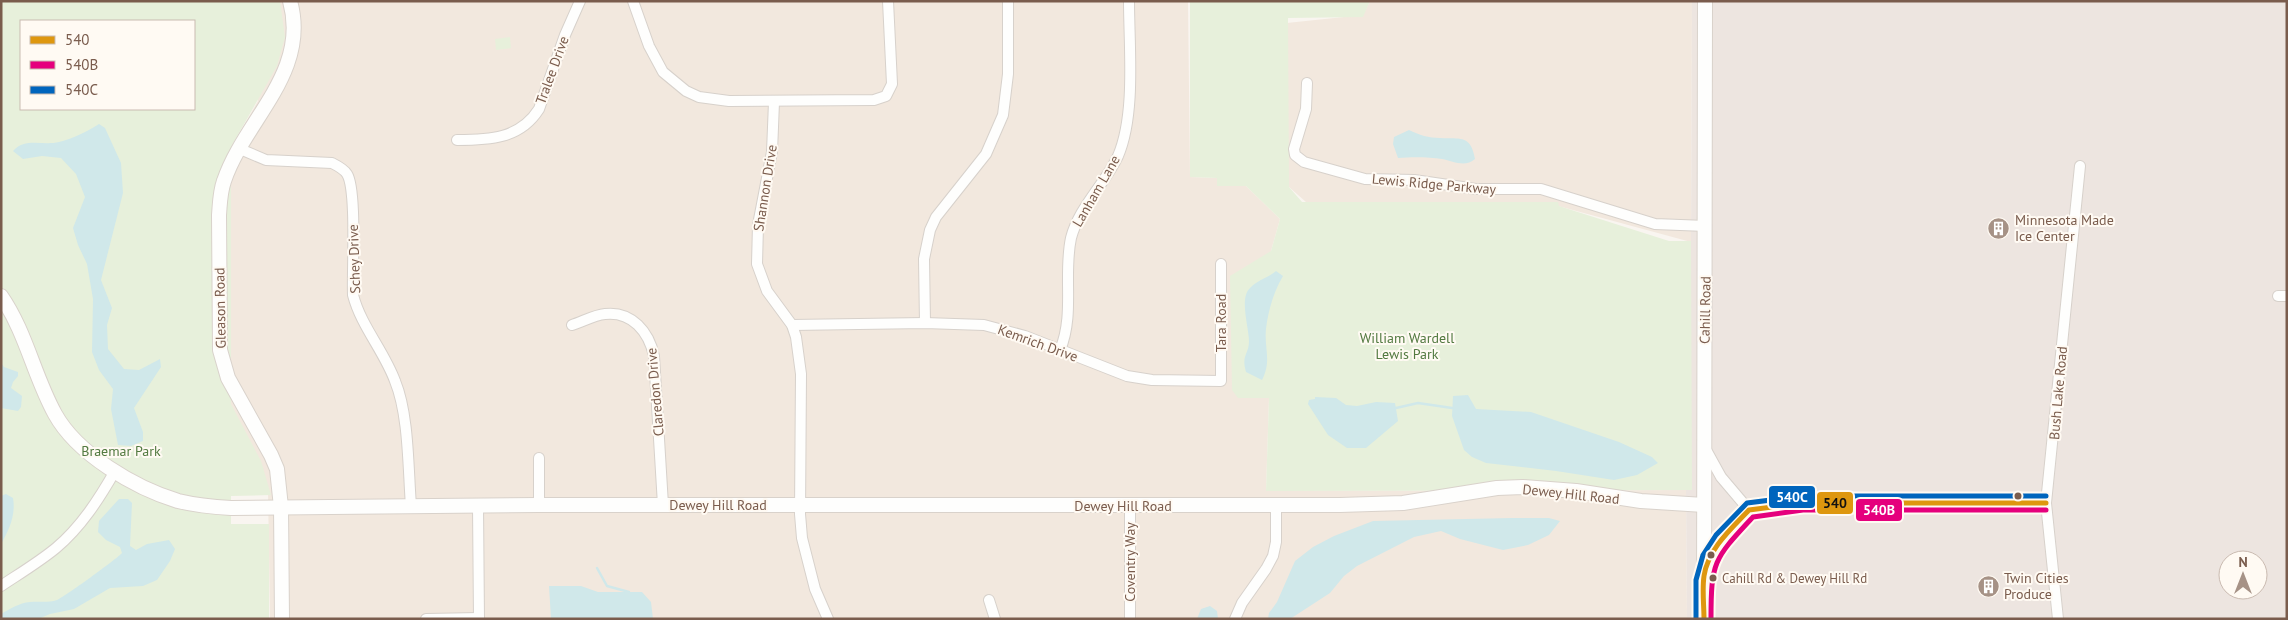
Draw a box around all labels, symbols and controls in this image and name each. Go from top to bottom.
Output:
legend [20,20,195,110]
text: 540 [65,30,90,49]
street label: Tralee Drive [531,33,573,107]
text: 540B [65,55,98,74]
text: 540C [65,80,98,99]
street label: Shannon Drive [749,143,781,233]
street label: Lanham Lane [1068,152,1124,230]
street label: Lewis Ridge Parkway [1371,170,1497,198]
place label: Minnesota Made Ice Center [2015,211,2114,245]
building icon: Minnesota Made Ice Center [1987,216,2011,240]
street label: Schey Drive [344,224,364,294]
street label: Gleason Road [210,267,230,349]
street label: Cahill Road [1695,276,1715,344]
street label: Tara Road [1212,294,1230,352]
street label: Kemrich Drive [995,320,1081,366]
park label: William Wardell Lewis Park [1360,329,1454,363]
street label: Bush Lake Road [2045,345,2071,441]
street label: Claredon Drive [642,347,668,437]
park label: Braemar Park [81,442,161,460]
street label: Dewey Hill Road [1522,480,1620,508]
line badge: 540C [1768,485,1816,509]
text: 540C [1776,488,1808,506]
line badge: 540 [1816,491,1854,515]
unlabelled marker [2013,491,2023,501]
text: 540 [1823,494,1847,512]
street label: Dewey Hill Road [669,496,767,514]
street label: Dewey Hill Road [1074,497,1172,515]
line badge: 540B [1855,498,1903,522]
text: 540B [1863,501,1895,519]
street label: Coventry Way [1121,522,1139,602]
unlabelled marker [1706,550,1716,560]
north arrow [2218,550,2268,600]
text: N [2238,553,2248,571]
place label: Twin Cities Produce [2004,569,2069,603]
place label: Cahill Rd & Dewey Hill Rd [1722,570,1867,587]
marker: Cahill Rd & Dewey Hill Rd [1708,573,1718,583]
building icon: Twin Cities Produce [1976,574,2000,598]

